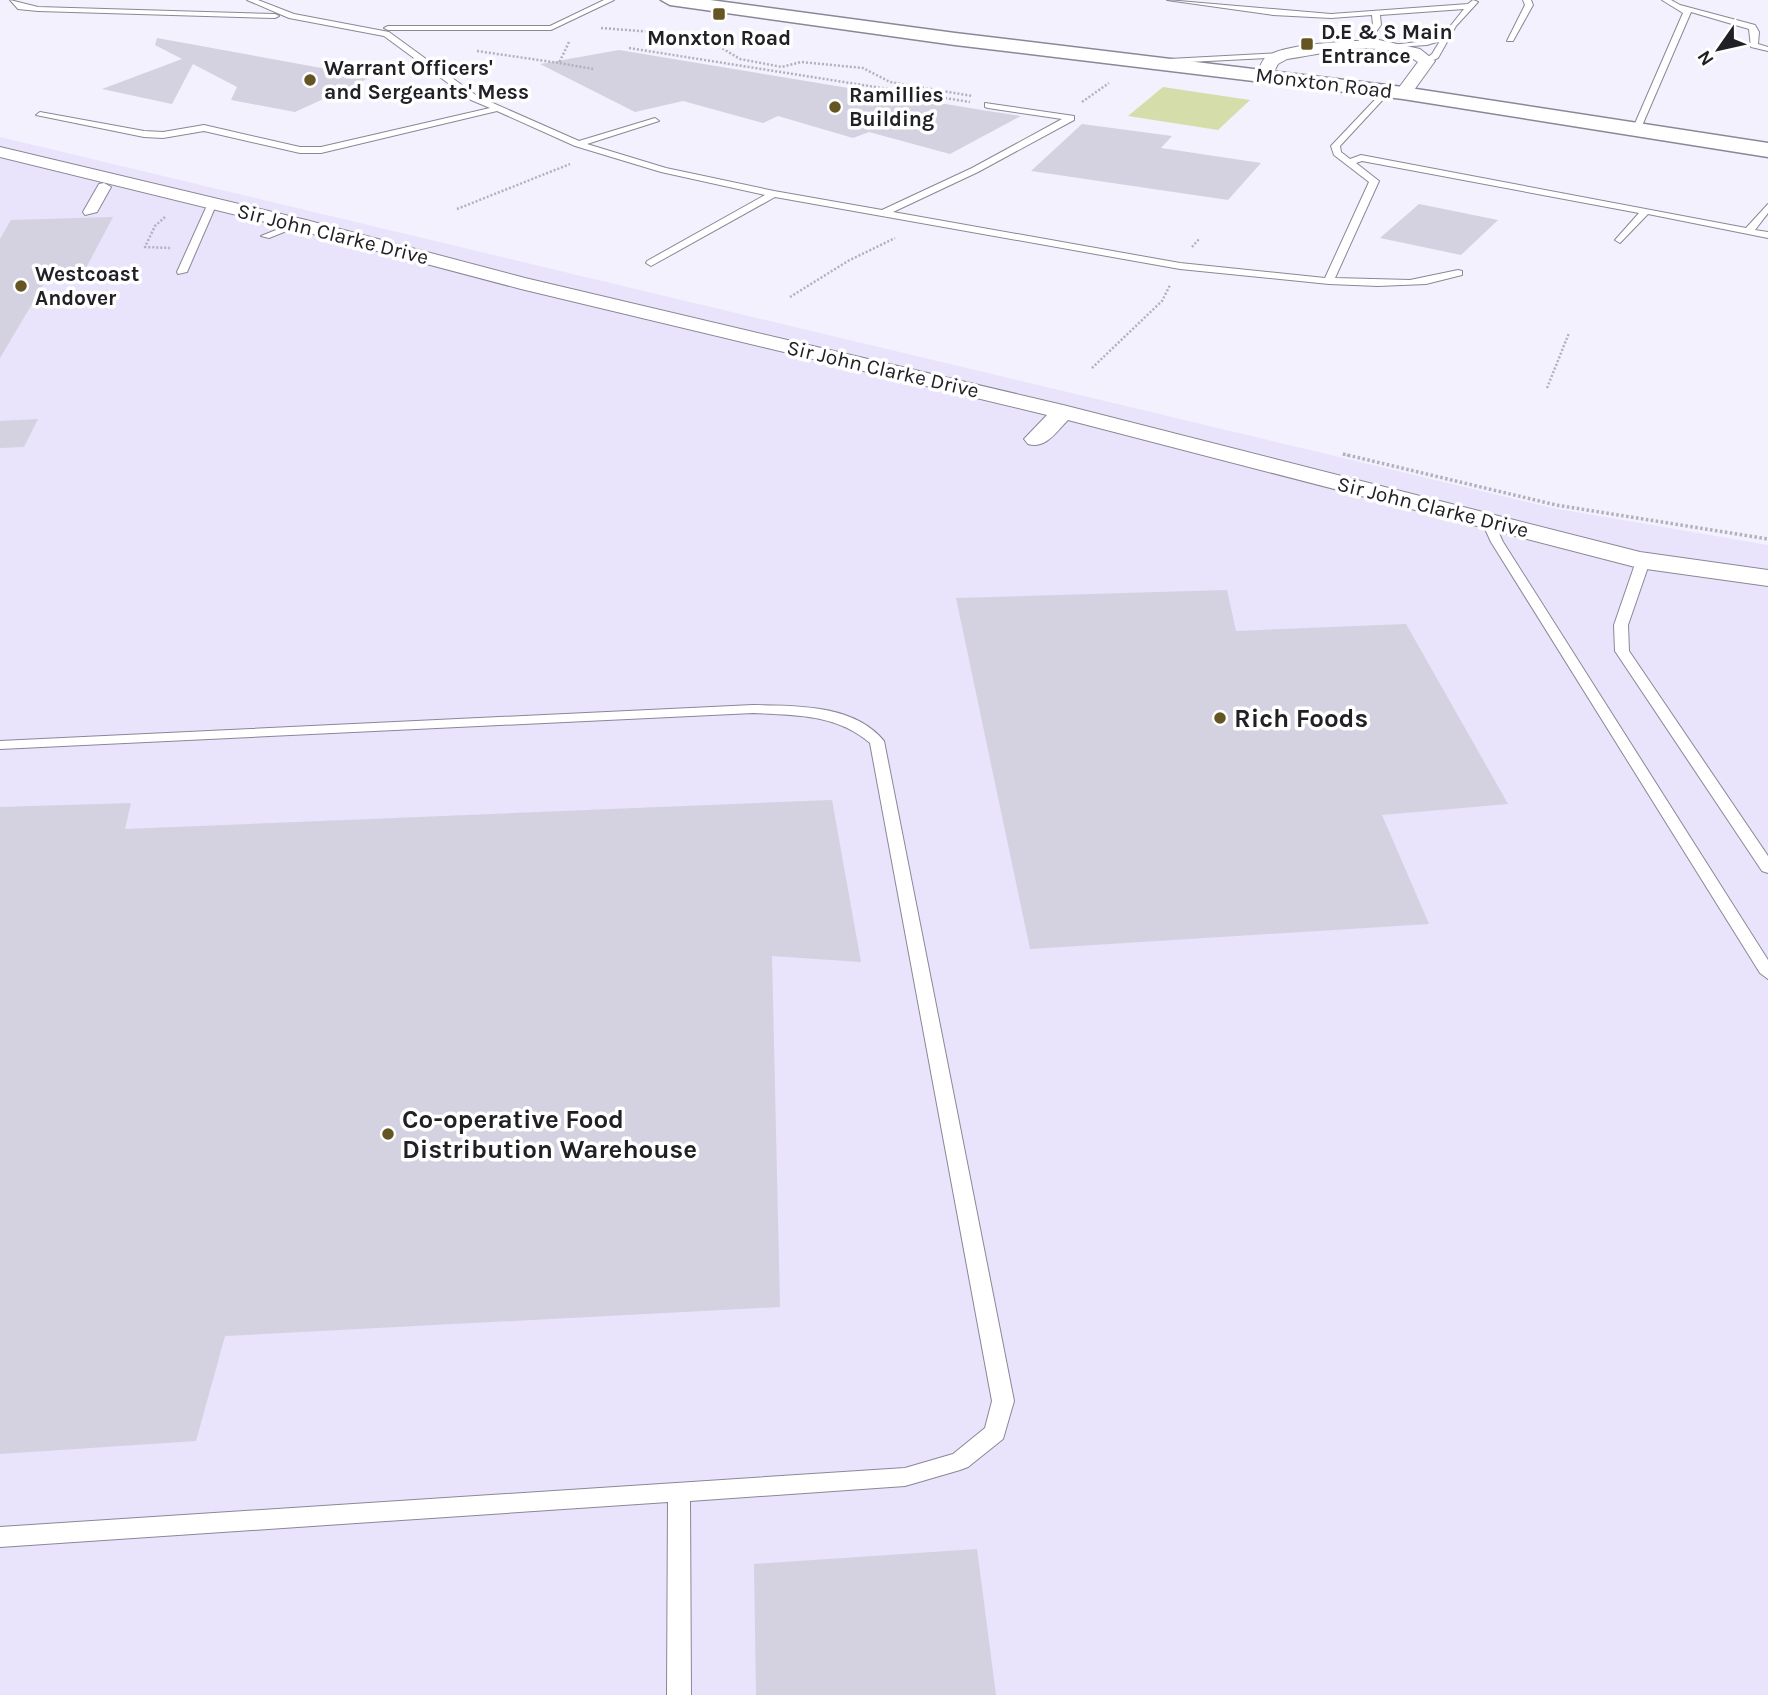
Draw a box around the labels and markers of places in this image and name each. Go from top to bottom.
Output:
marker: Monxton Road [711,6,727,22]
place label: D.E & S Main Entrance [1321,20,1452,68]
place label: Monxton Road [647,26,791,50]
marker: D.E & S Main Entrance [1299,36,1315,52]
place label: Warrant Officers' and Sergeants' Mess [324,56,529,104]
marker: Warrant Officers' and Sergeants' Mess [302,72,318,88]
place label: Ramillies Building [849,83,944,131]
marker: Ramillies Building [827,99,843,115]
place label: Westcoast Andover [35,262,139,310]
marker: Westcoast Andover [13,278,29,294]
place label: Rich Foods [1234,703,1368,734]
marker: Rich Foods [1212,710,1228,726]
place label: Co-operative Food Distribution Warehouse [402,1104,697,1165]
marker: Co-operative Food Distribution Warehouse [380,1126,396,1142]

